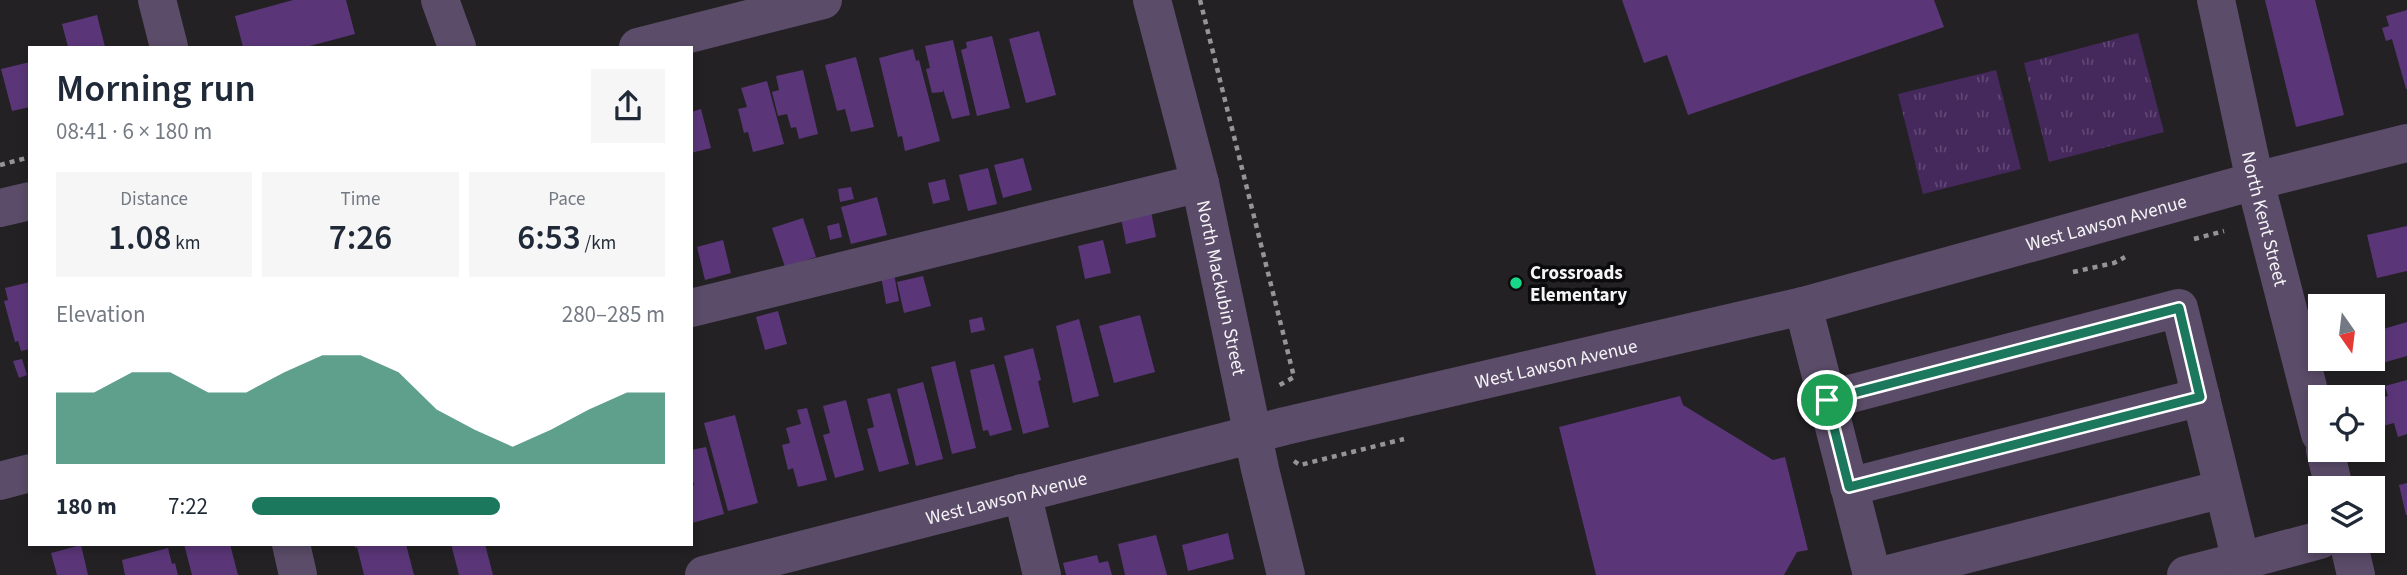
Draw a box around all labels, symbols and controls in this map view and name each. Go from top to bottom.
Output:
text: Morning run [56,62,256,116]
button: share [591,69,665,143]
text: 08:41 · 6 × 180 m [56,115,212,148]
street label: North Kent Street [2234,149,2294,290]
text: Distance [120,186,188,213]
text: Time [340,186,381,213]
text: Pace [548,186,585,213]
street label: West Lawson Avenue [2023,189,2190,259]
street label: North Mackubin Street [1189,198,1252,378]
text: 1.08 [108,213,171,263]
text: 7:26 [329,213,392,263]
text: 6:53 [517,213,581,263]
text: km [171,230,200,257]
text: /km [581,230,616,257]
place label: Crossroads Elementary [1530,260,1627,309]
marker: Crossroads Elementary [1508,275,1524,291]
north arrow [2308,294,2385,371]
map controls [2308,294,2385,553]
text: Elevation [56,298,146,331]
text: 280–285 m [562,298,665,331]
street label: West Lawson Avenue [1473,333,1640,397]
pin [1797,370,1857,430]
icon: arrive [1808,381,1846,419]
button: locate [2308,385,2385,462]
street label: West Lawson Avenue [923,465,1090,533]
button: layers [2308,476,2385,553]
text: 180 m [56,490,117,523]
text: 7:22 [168,490,208,523]

